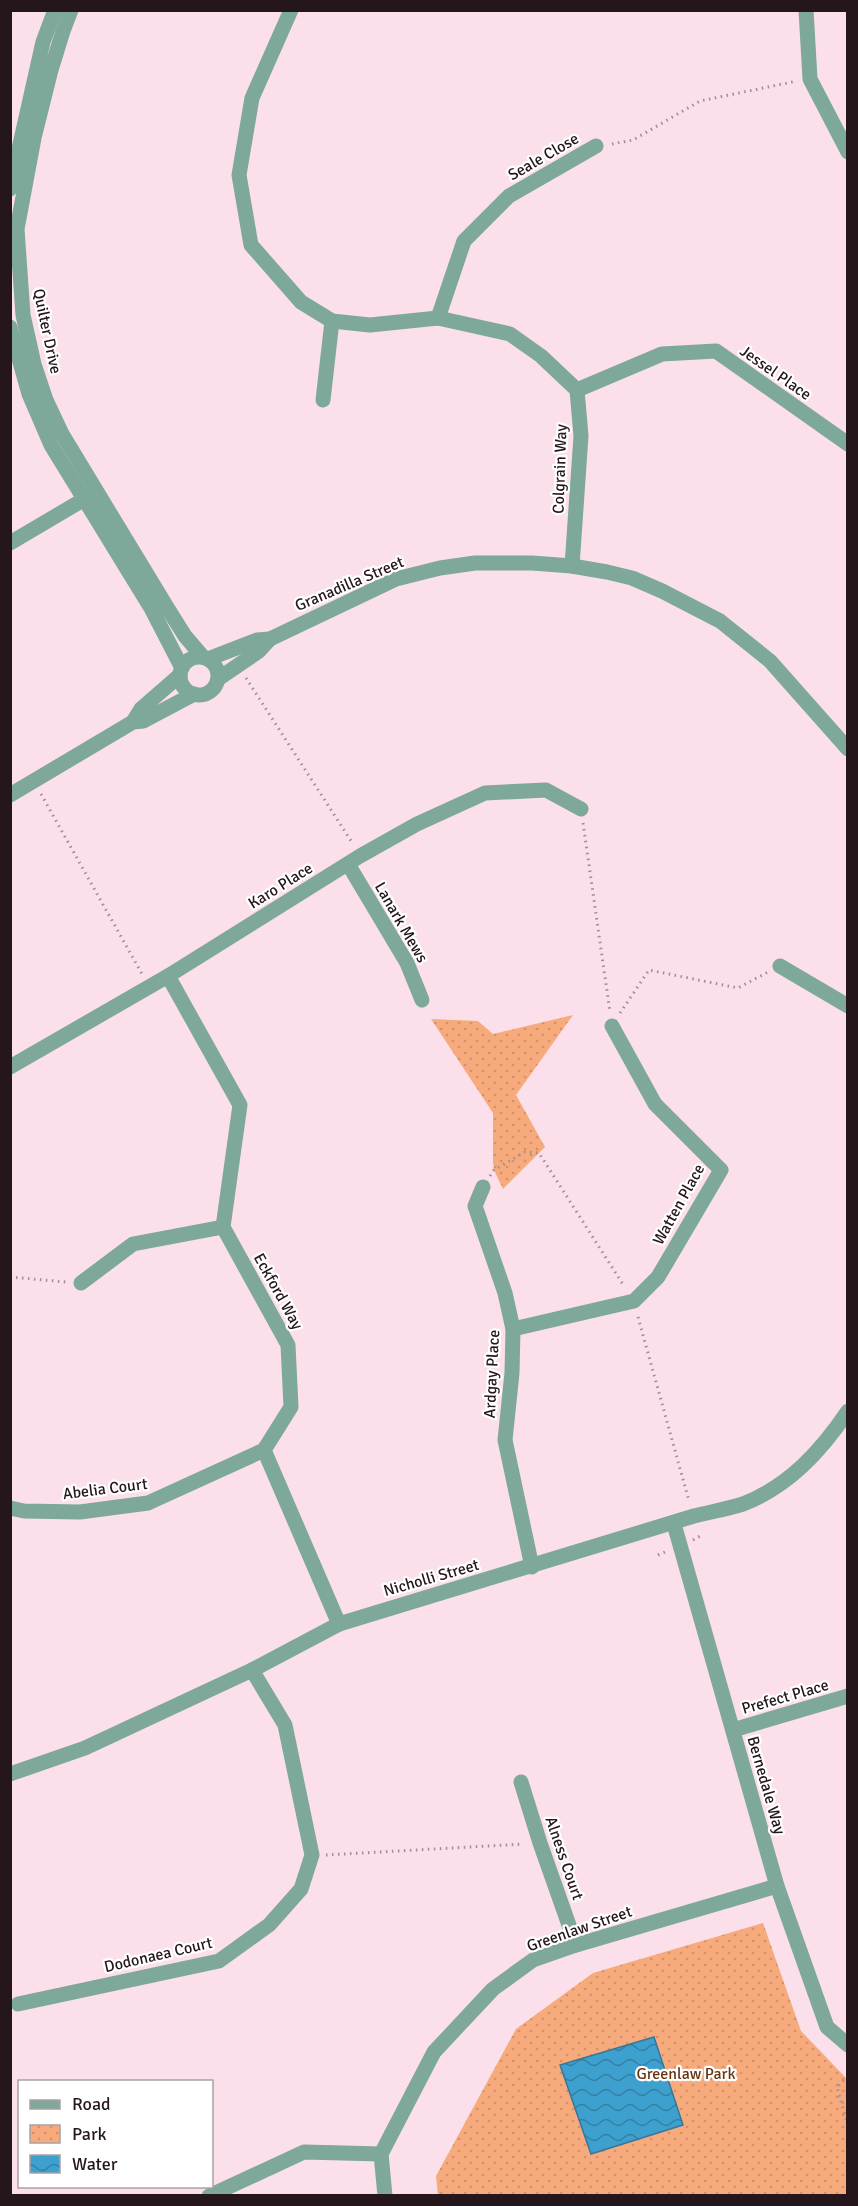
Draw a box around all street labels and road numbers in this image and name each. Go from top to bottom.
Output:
street label: Seale Close [504,129,583,185]
street label: Quilter Drive [28,287,66,376]
street label: Jessel Place [736,341,815,405]
street label: Colgrain Way [548,423,572,514]
street label: Granadilla Street [292,552,407,616]
street label: Karo Place [245,858,317,914]
street label: Lanark Mews [370,879,432,966]
street label: Watten Place [648,1160,709,1249]
street label: Eckford Way [249,1250,308,1334]
street label: Ardgay Place [480,1329,504,1419]
street label: Abelia Court [62,1474,149,1504]
street label: Nicholli Street [381,1555,482,1601]
street label: Prefect Place [739,1675,831,1719]
street label: Bernedale Way [742,1734,790,1837]
street label: Alness Court [540,1814,588,1903]
street label: Greenlaw Street [524,1901,635,1956]
street label: Dodonaea Court [102,1933,215,1977]

